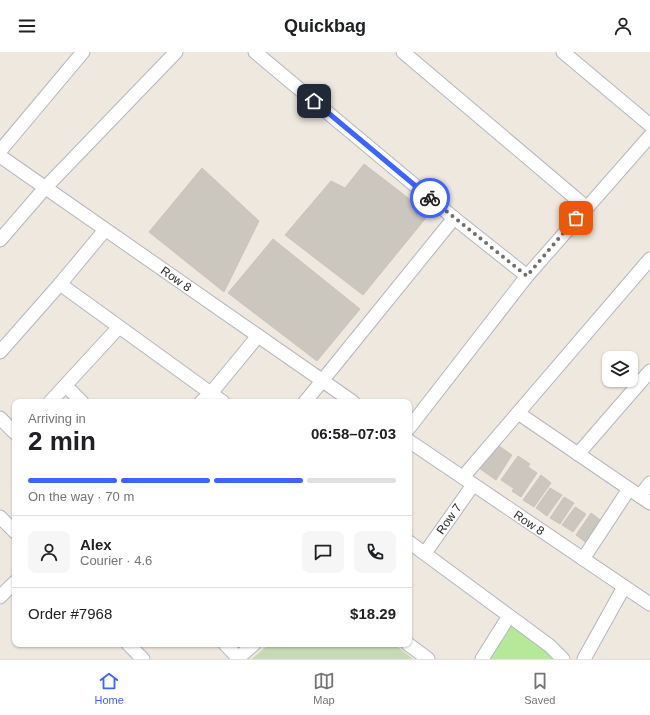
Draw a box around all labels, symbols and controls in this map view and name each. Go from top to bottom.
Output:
icon: menu [16,15,38,37]
icon: person [612,15,634,37]
text: Quickbag [284,16,366,36]
pin [297,84,331,118]
icon: home [303,90,325,112]
courier [410,178,450,218]
icon: bike [419,187,441,209]
pin [559,201,593,235]
icon: bag [565,207,587,229]
street label: Row 8 [158,264,194,295]
map controls [602,351,638,387]
button: layers [602,351,638,387]
text: Arriving in [28,411,86,426]
text: 06:58–07:03 [311,425,396,442]
text: 2 min [28,426,96,456]
text: On the way · 70 m [28,489,134,504]
street label: Row 7 [434,501,465,537]
street label: Row 8 [511,508,547,538]
button: person [28,531,70,573]
button: chat [302,531,344,573]
button: phone [354,531,396,573]
text: Alex [80,536,112,553]
text: Courier · 4.6 [80,553,152,568]
text: Order #7968 [28,605,112,622]
text: $18.29 [350,605,396,622]
tab: Home [95,670,124,706]
tab: Map [313,670,335,706]
tab: Saved [524,670,555,706]

